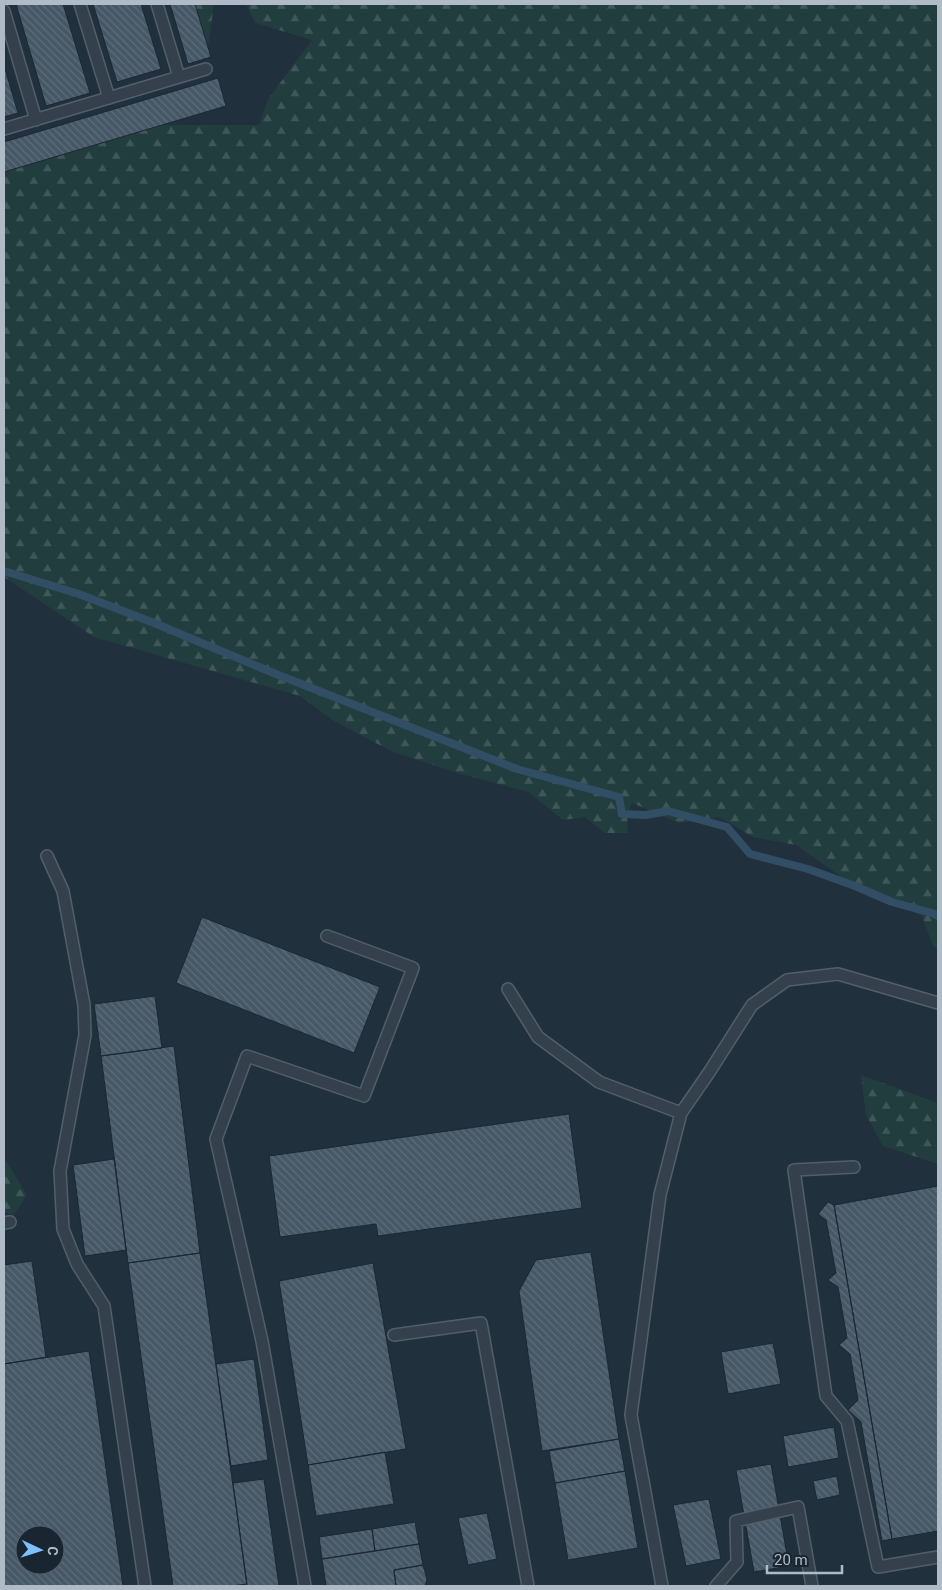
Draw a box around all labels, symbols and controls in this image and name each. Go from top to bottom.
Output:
north arrow [15,1525,65,1575]
scale bar [767,1542,842,1574]
text: С [45,1546,61,1556]
text: 20 m [774,1551,808,1569]

